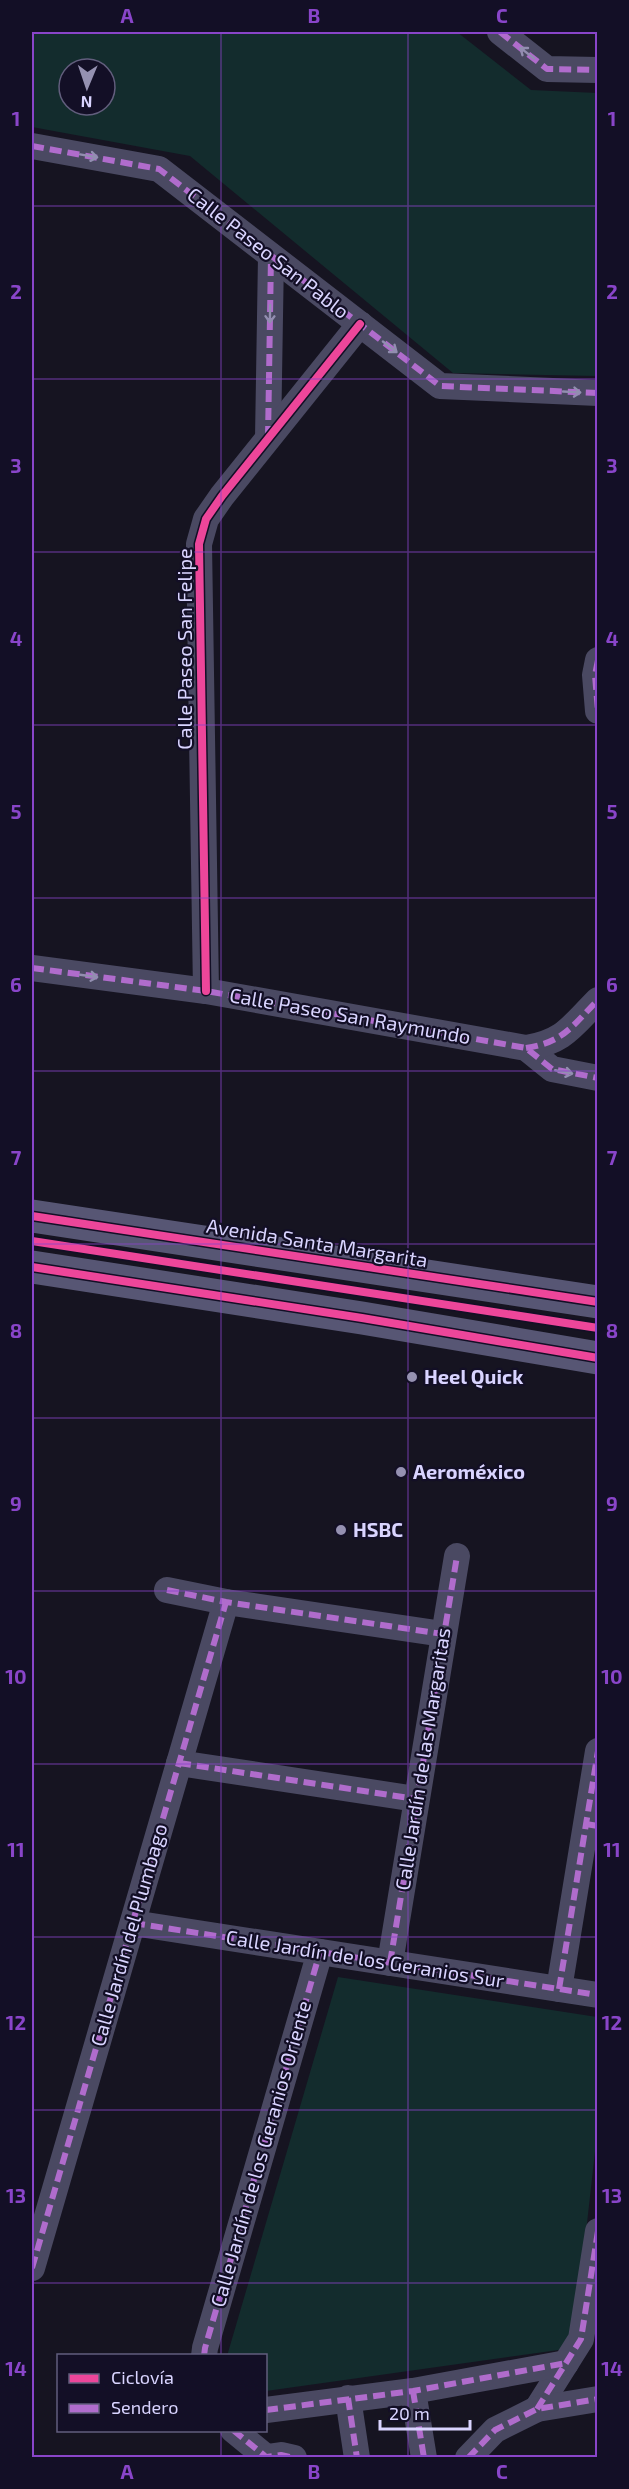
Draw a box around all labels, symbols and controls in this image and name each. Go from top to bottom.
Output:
text: A [120,3,134,27]
text: B [308,3,320,27]
text: C [496,3,508,27]
one-way arrow [519,46,535,59]
north arrow [57,57,117,117]
text: N [80,93,93,112]
text: 1 [12,106,20,130]
text: 1 [608,106,616,130]
one-way arrow [79,151,98,162]
street label: Calle Paseo San Pablo [183,182,354,323]
text: 2 [10,279,22,303]
text: 2 [606,279,618,303]
one-way arrow [264,304,276,324]
one-way arrow [382,341,398,354]
one-way arrow [561,386,581,397]
text: 3 [10,453,22,477]
text: 3 [606,453,618,477]
street label: Calle Paseo San Felipe [172,548,196,750]
text: 4 [10,626,23,650]
text: 4 [606,626,619,650]
text: 5 [10,799,22,823]
text: 5 [606,799,618,823]
one-way arrow [79,970,99,981]
text: 6 [10,972,22,996]
text: 6 [606,972,618,996]
street label: Calle Paseo San Raymundo [228,982,473,1048]
one-way arrow [554,1067,574,1078]
text: 7 [11,1145,22,1169]
text: 7 [607,1145,618,1169]
street label: Avenida Santa Margarita [205,1213,430,1271]
text: 8 [10,1318,22,1342]
text: 8 [606,1318,618,1342]
place label: Heel Quick [424,1364,524,1389]
marker: Heel Quick [405,1370,419,1384]
place label: Aeroméxico [413,1459,525,1483]
marker: Aeroméxico [394,1465,408,1479]
text: 9 [10,1491,22,1515]
text: 9 [606,1491,618,1515]
place label: HSBC [353,1517,403,1541]
marker: HSBC [334,1523,348,1537]
street label: Calle Jardín de las Margaritas [389,1626,455,1892]
text: 10 [5,1664,27,1688]
text: 10 [601,1664,623,1688]
street label: Calle Jardín del Plumbago [85,1821,171,2049]
text: 11 [7,1837,25,1861]
text: 11 [603,1837,621,1861]
street label: Calle Jardín de los Geranios Sur [224,1924,506,1992]
street label: Calle Jardín de los Geranios Oriente [205,1998,315,2310]
text: 12 [6,2010,26,2034]
text: 12 [602,2010,622,2034]
text: 13 [6,2183,26,2207]
text: 13 [602,2183,622,2207]
legend [57,2354,267,2432]
text: 14 [5,2356,27,2380]
text: 14 [601,2356,623,2380]
text: Ciclovía [111,2366,174,2388]
scale bar [380,2393,470,2431]
text: Sendero [111,2396,178,2418]
text: 20 m [389,2402,430,2424]
text: A [120,2459,134,2483]
text: B [308,2459,320,2483]
text: C [496,2459,508,2483]

